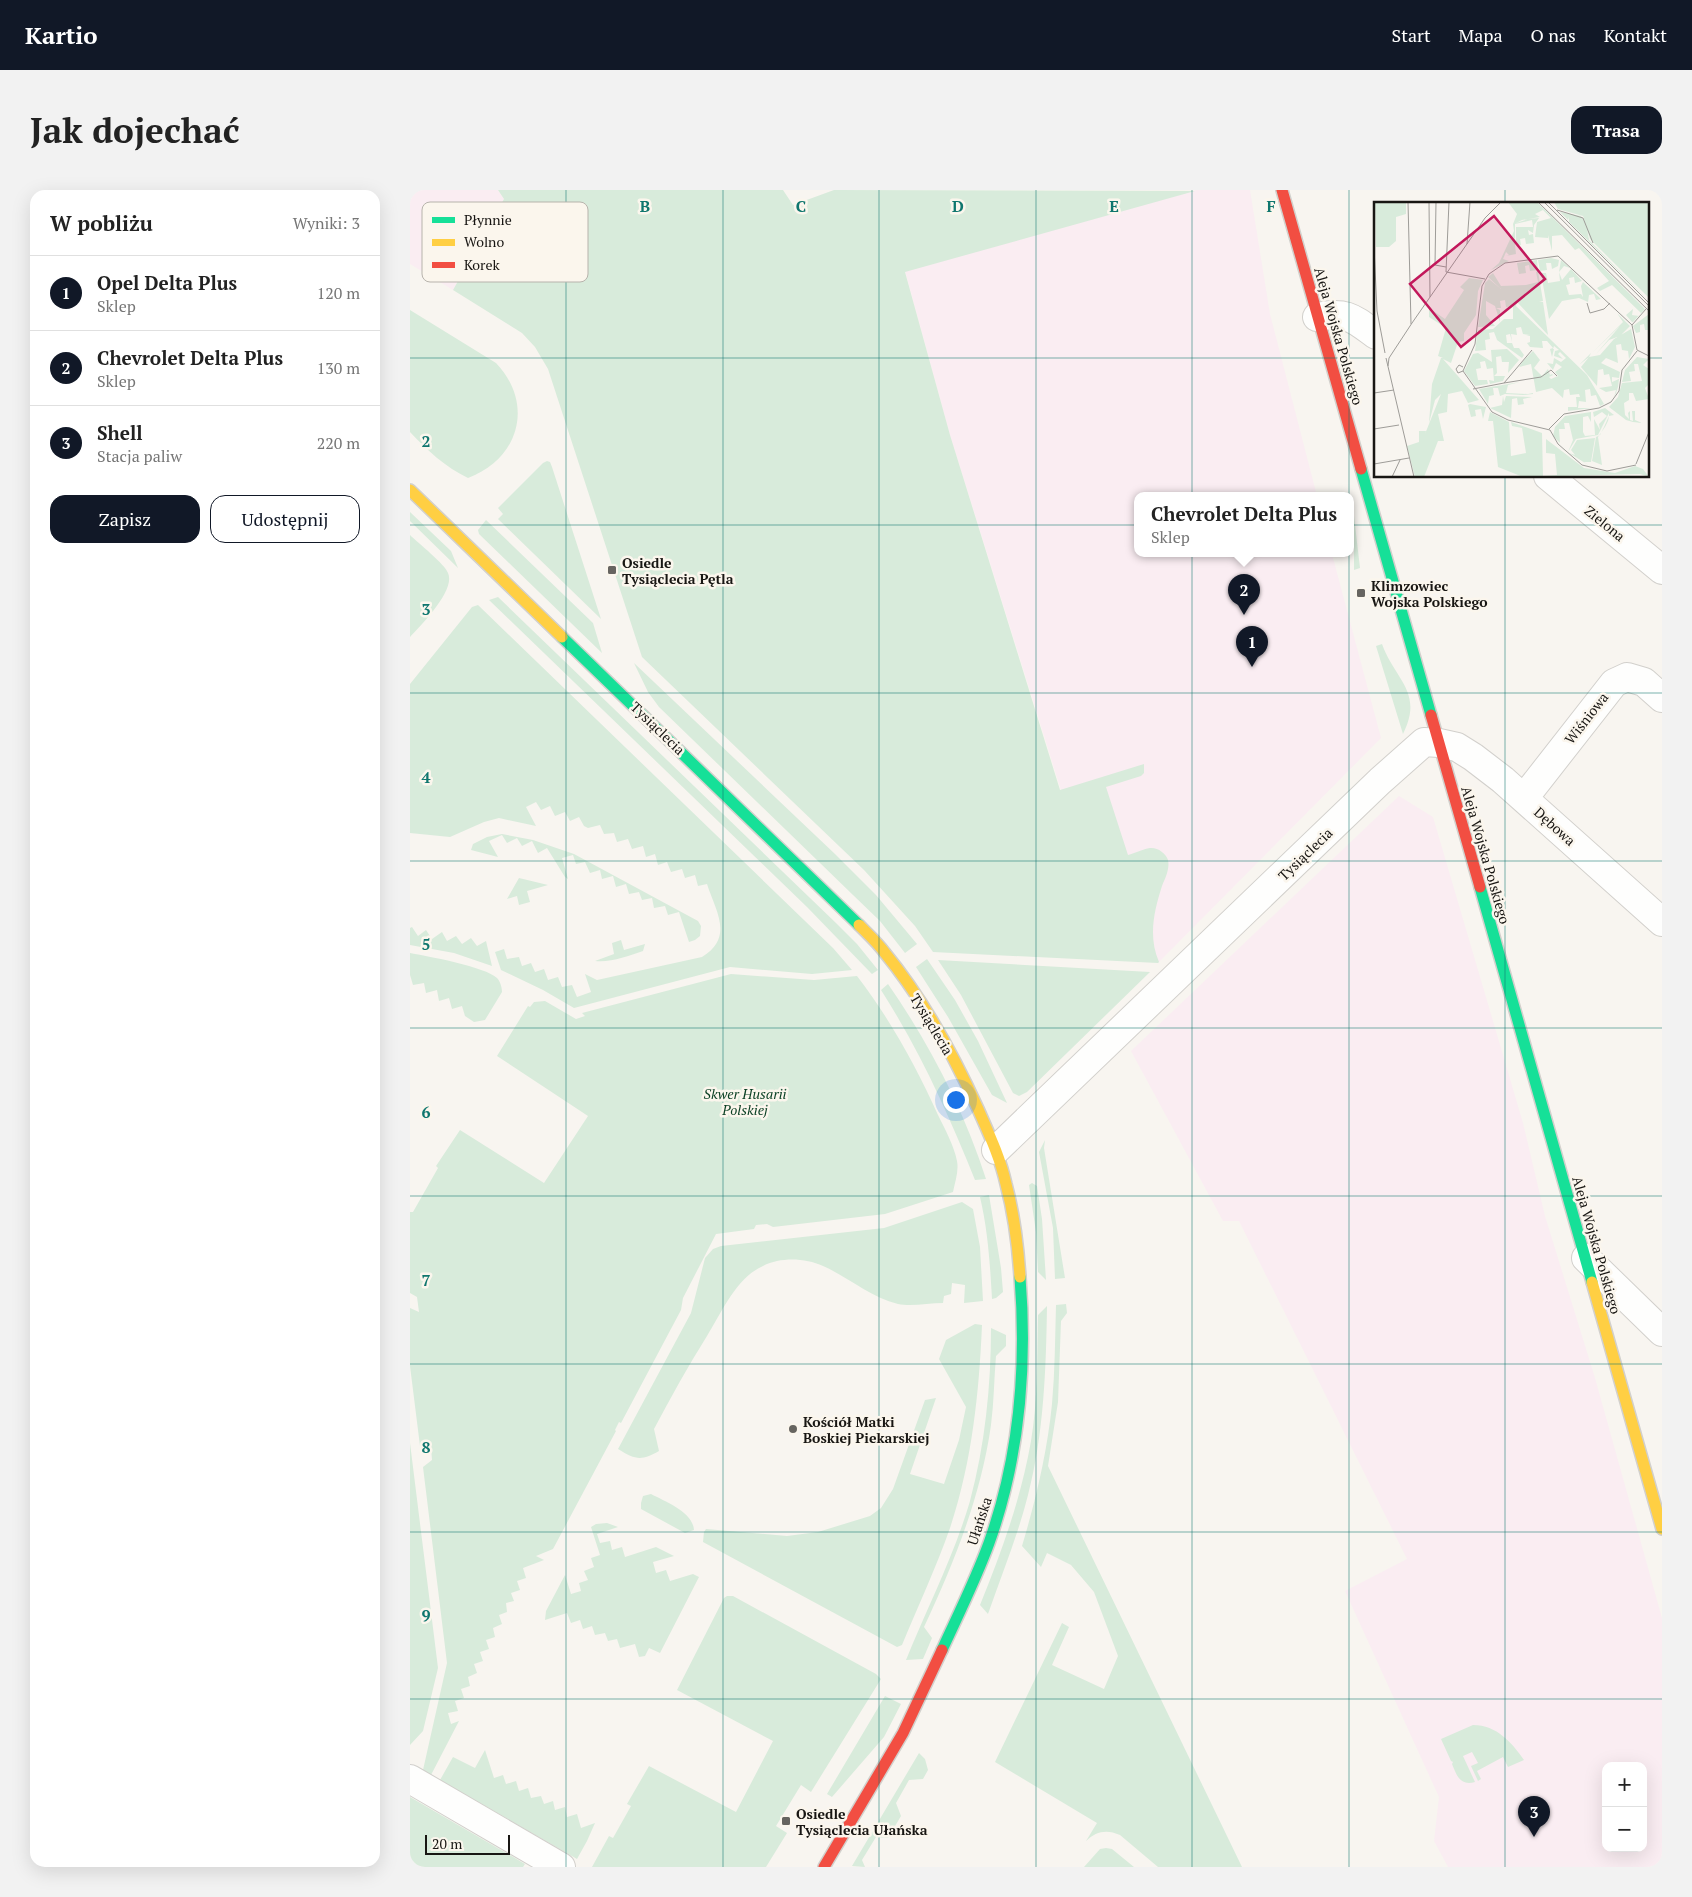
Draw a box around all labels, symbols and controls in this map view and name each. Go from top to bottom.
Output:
text: Kartio [25,19,98,51]
text: Start [1392,23,1431,47]
text: Mapa [1459,23,1503,47]
text: O nas [1531,23,1576,47]
text: Kontakt [1604,23,1667,47]
button: Trasa [1571,106,1662,154]
text: Jak dojechać [30,107,240,153]
text: B [640,195,650,217]
text: C [796,195,806,217]
text: D [952,195,964,217]
text: E [1109,195,1119,217]
text: F [1266,195,1276,217]
legend [422,202,588,282]
inset map [1374,202,1650,478]
text: W pobliżu [50,209,153,237]
text: Płynnie [464,210,512,229]
text: Wyniki: 3 [293,212,360,234]
text: Wolno [464,232,504,251]
text: Korek [464,255,501,274]
street label: Aleja Wojska Polskiego [1310,265,1368,407]
text: Opel Delta Plus [97,270,237,295]
text: 1 [61,282,71,304]
text: 120 m [317,282,360,304]
text: Sklep [97,295,136,317]
text: Chevrolet Delta Plus [97,345,283,370]
text: 2 [61,357,71,379]
text: 130 m [317,357,360,379]
text: Sklep [97,370,136,392]
text: Shell [97,420,143,445]
text: 2 [421,430,431,452]
text: 3 [61,432,71,454]
text: 220 m [317,432,360,454]
text: Stacja paliw [97,445,182,467]
popup [1134,492,1354,557]
button: Zapisz [50,495,200,543]
button: Udostępnij [210,495,360,543]
text: Chevrolet Delta Plus [1151,501,1337,526]
street label: Zielona [1581,501,1629,545]
text: Sklep [1151,526,1190,548]
place label: Osiedle Tysiąclecia Pętla [622,553,734,588]
marker: Osiedle Tysiąclecia Pętla [606,564,618,576]
pin: 2 [1228,574,1260,615]
place label: Klimzowiec Wojska Polskiego [1371,576,1488,611]
marker: Klimzowiec Wojska Polskiego [1355,587,1367,599]
text: 3 [421,598,431,620]
pin: 1 [1236,626,1268,667]
street label: Wiśniowa [1560,688,1612,748]
street label: Tysiąclecia [627,697,689,759]
text: 4 [421,766,431,788]
street label: Aleja Wojska Polskiego [1457,784,1515,926]
street label: Dębowa [1530,802,1580,850]
street label: Tysiąclecia [1274,823,1336,885]
text: 5 [421,933,431,955]
street label: Tysiąclecia [906,990,958,1058]
park label: Skwer Husarii Polskiej [704,1084,787,1119]
your location [943,1087,969,1113]
text: 6 [421,1101,431,1123]
street label: Aleja Wojska Polskiego [1568,1174,1626,1316]
text: 7 [421,1269,431,1291]
place label: Kościół Matki Boskiej Piekarskiej [803,1412,930,1447]
marker: Kościół Matki Boskiej Piekarskiej [787,1423,799,1435]
text: 8 [421,1436,431,1458]
street label: Ułańska [962,1494,996,1548]
text: 9 [421,1604,431,1626]
map controls [1602,1762,1647,1852]
button: + [1602,1762,1647,1807]
pin: 3 [1518,1796,1550,1837]
place label: Osiedle Tysiąclecia Ułańska [796,1804,928,1839]
button: − [1602,1807,1647,1852]
marker: Osiedle Tysiąclecia Ułańska [780,1815,792,1827]
scale bar [425,1832,510,1855]
text: 20 m [432,1834,462,1853]

